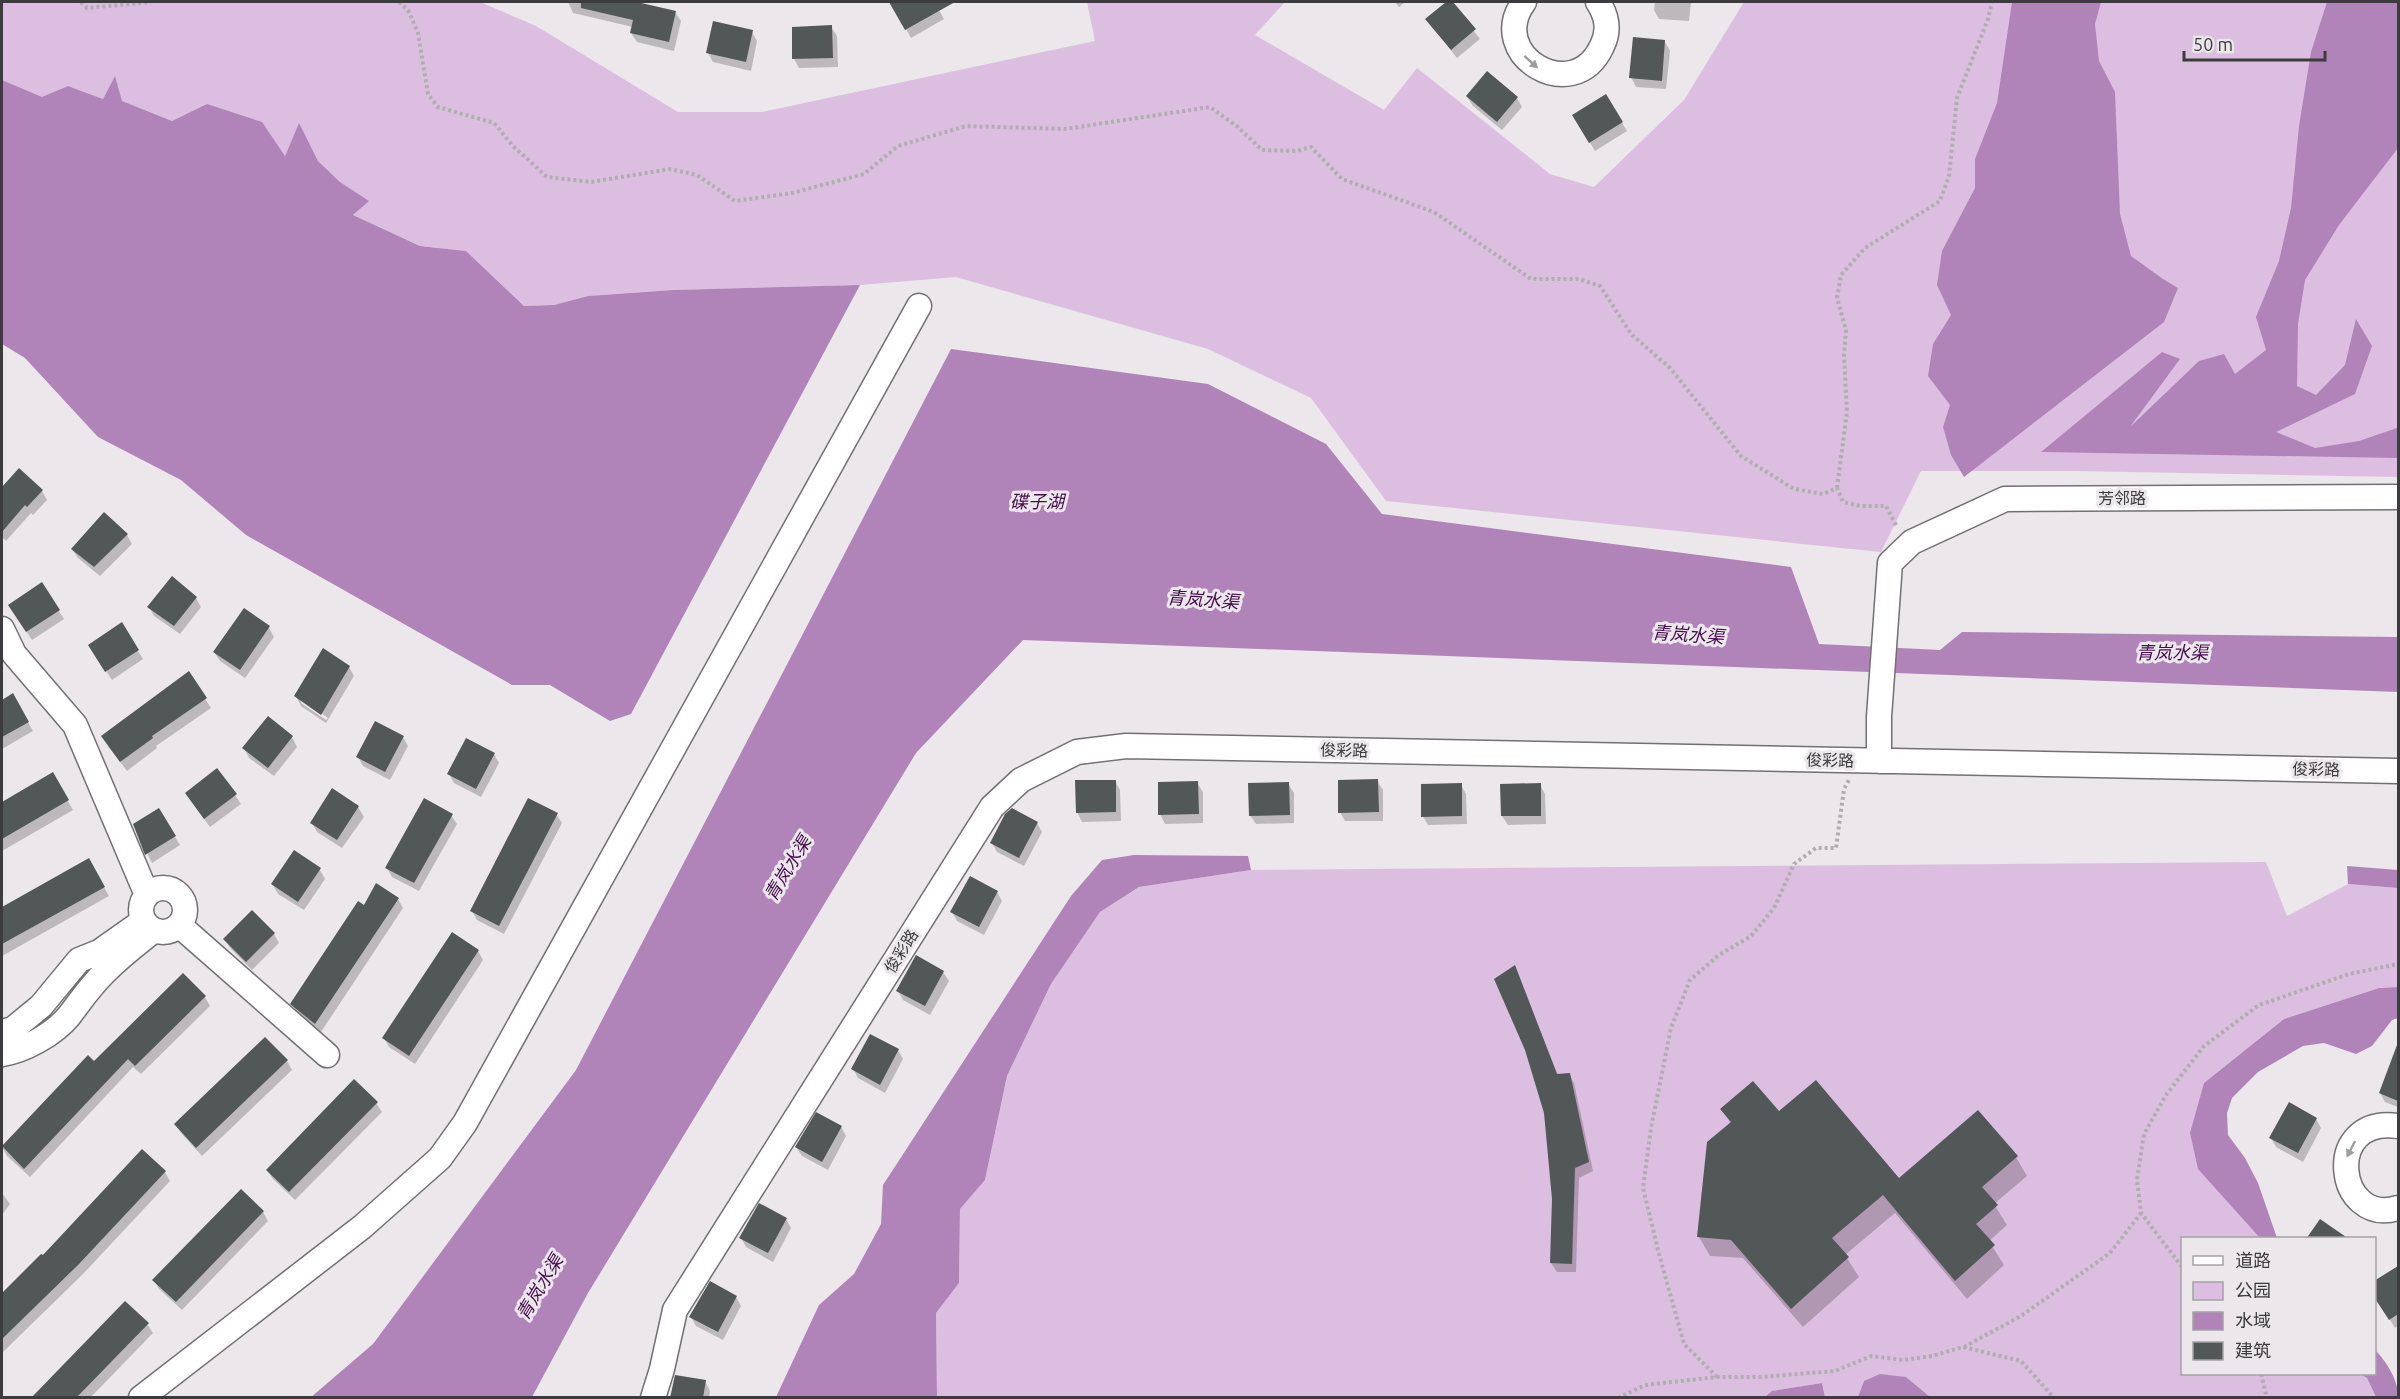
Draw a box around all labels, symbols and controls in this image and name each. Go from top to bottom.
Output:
scale bar [2184,24,2325,62]
text: 50 m [2193,34,2233,54]
one-way arrow [1524,55,1539,69]
street label: 芳邻路 [2098,489,2146,507]
water label: 碟子湖 [1010,491,1067,511]
water label: 青岚水渠 [1166,587,1243,612]
water label: 青岚水渠 [1651,622,1728,647]
water label: 青岚水渠 [2136,642,2211,662]
street label: 俊彩路 [1320,741,1368,759]
street label: 俊彩路 [1806,751,1854,769]
street label: 俊彩路 [2292,760,2340,778]
water label: 青岚水渠 [760,829,816,904]
street label: 俊彩路 [881,926,921,976]
one-way arrow [2346,1140,2356,1158]
legend [2181,1237,2376,1375]
water label: 青岚水渠 [512,1248,568,1323]
text: 道路 [2235,1250,2271,1270]
text: 公园 [2235,1280,2271,1300]
text: 水域 [2235,1310,2271,1330]
text: 建筑 [2235,1340,2271,1360]

